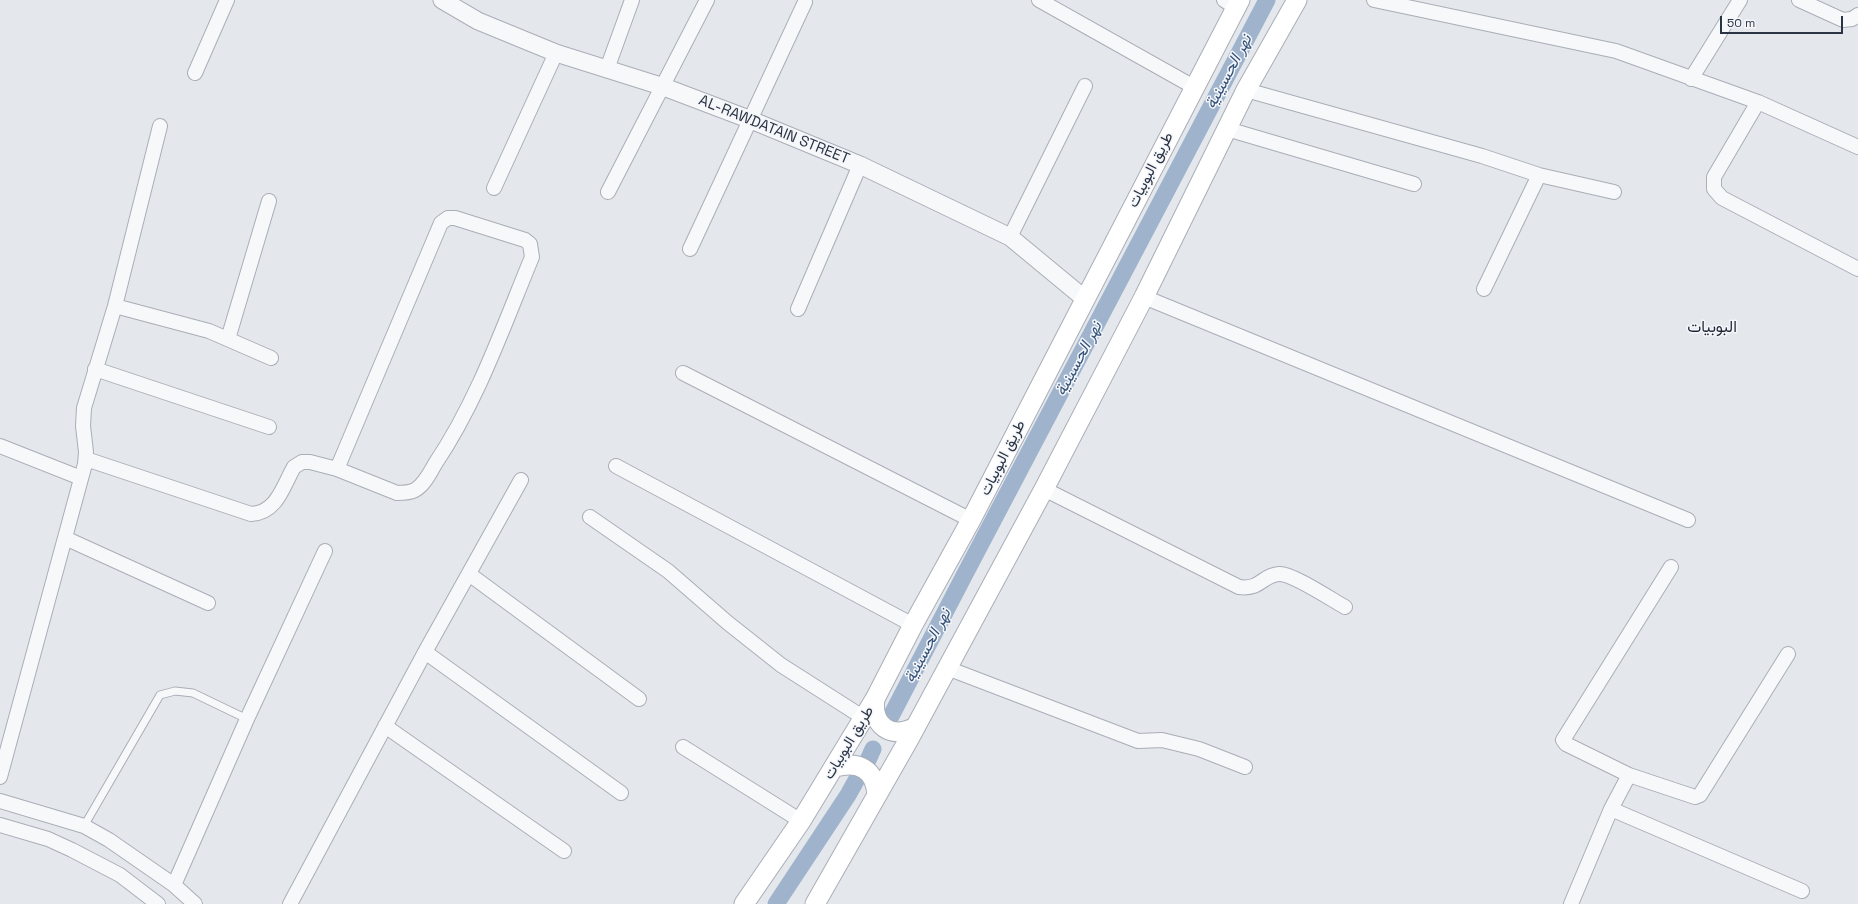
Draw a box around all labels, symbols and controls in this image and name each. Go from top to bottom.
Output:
scale bar [1722,8,1845,34]
text: 50 m [1727,15,1755,31]
water label: نهر الحسينية [1202,32,1256,112]
street label: AL-RAWDATAIN STREET [696,92,852,168]
street label: طريق البوبيات [1124,129,1178,211]
district label: البوبيات [1687,318,1737,338]
water label: نهر الحسينية [1052,319,1106,399]
street label: طريق البوبيات [976,417,1030,499]
water label: نهر الحسينية [901,606,955,686]
street label: طريق البوبيات [820,703,878,783]

